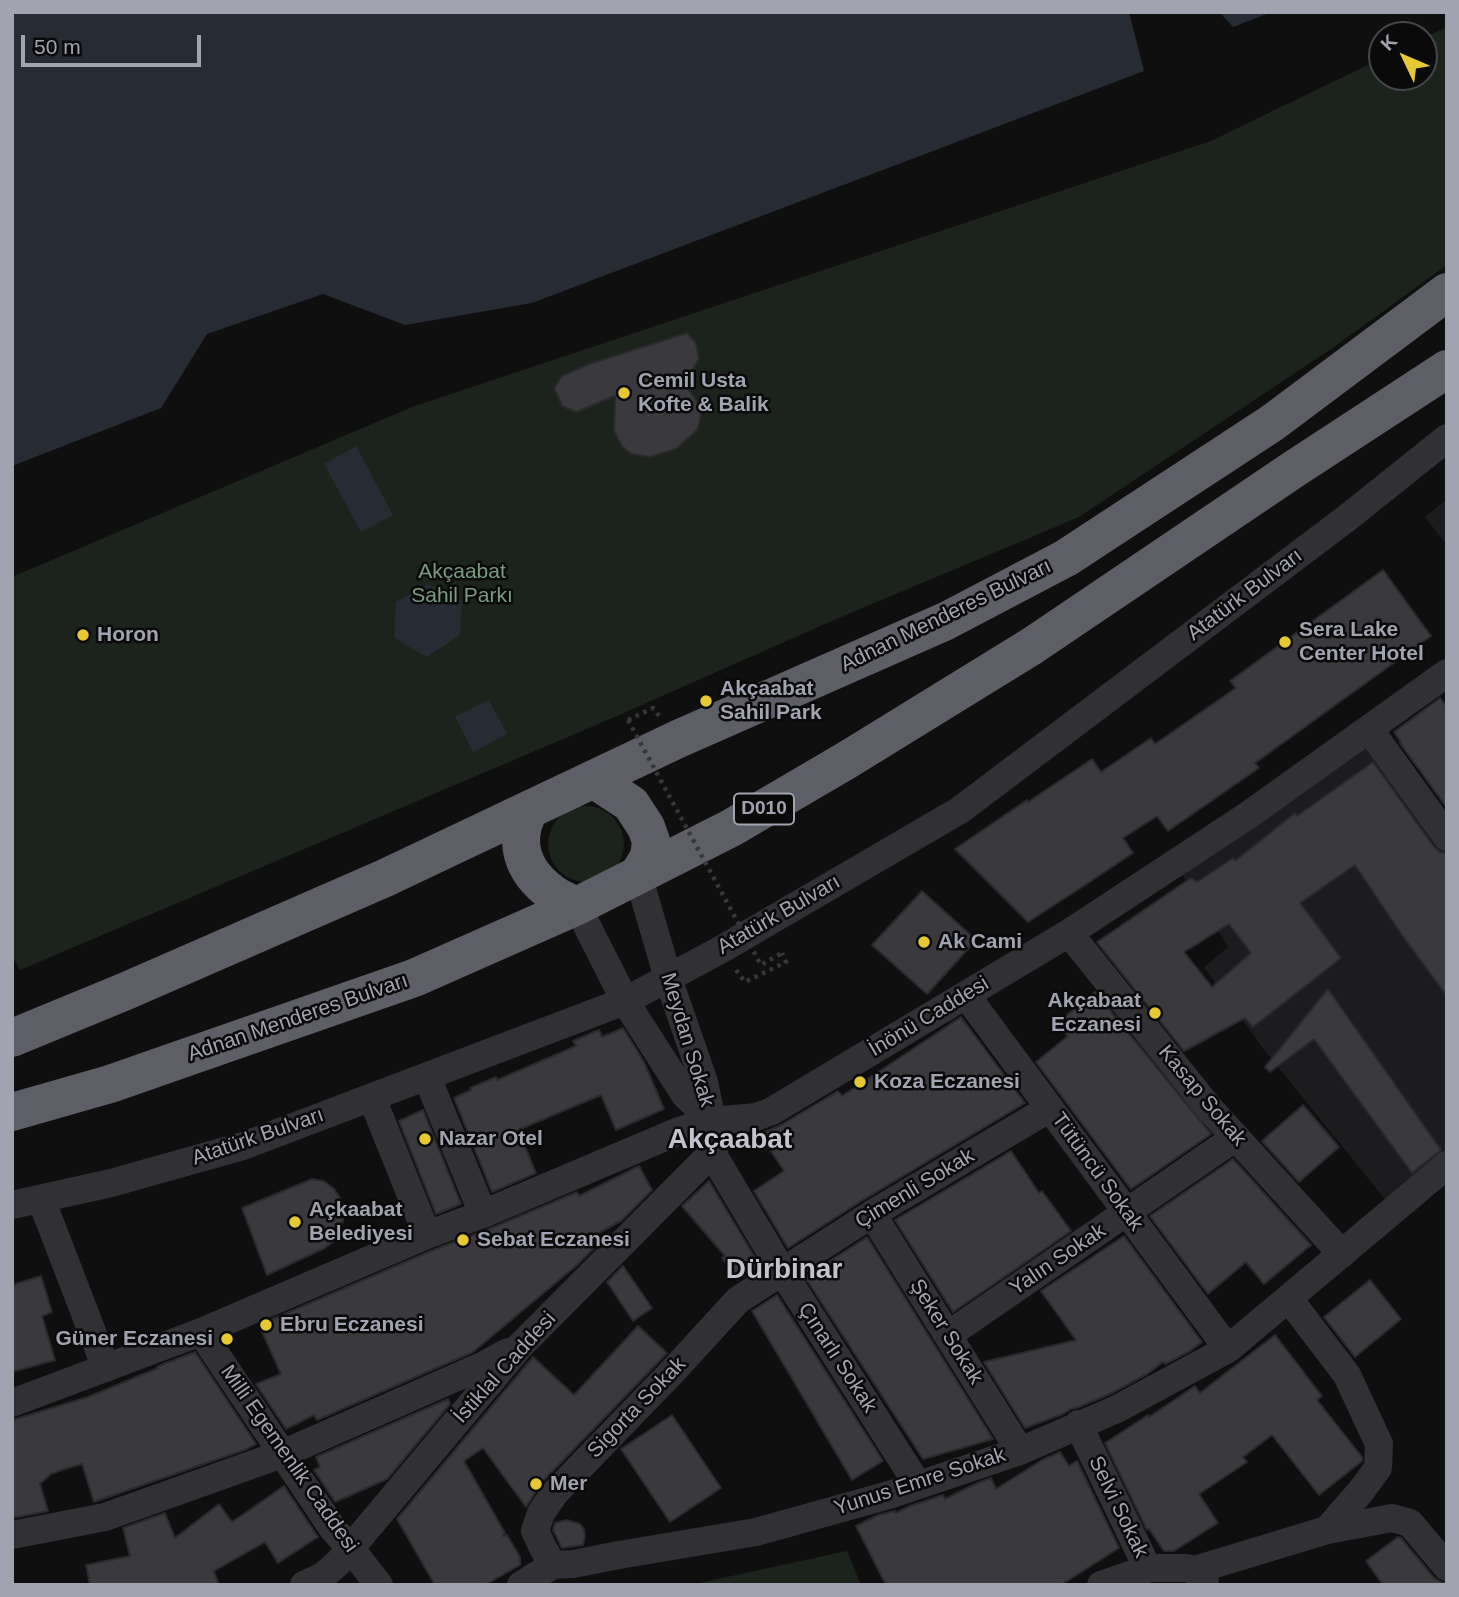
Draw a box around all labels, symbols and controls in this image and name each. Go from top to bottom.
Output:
scale bar [24,21,205,65]
north arrow [1368,21,1438,91]
text: K [1377,30,1401,55]
text: 50 m [34,35,81,58]
place label: Cemil Usta Kofte & Balik [638,368,769,418]
marker: Cemil Usta Kofte & Balik [616,385,632,401]
street label: Atatürk Bulvarı [1182,543,1308,647]
street label: Adnan Menderes Bulvarı [837,554,1055,678]
park label: Akçaabat Sahil Parkı [411,559,513,609]
place label: Sera Lake Center Hotel [1299,617,1424,667]
place label: Horon [97,622,159,648]
marker: Horon [75,627,91,643]
marker: Sera Lake Center Hotel [1277,634,1293,650]
place label: Akçaabat Sahil Park [720,676,822,726]
marker: Akçaabat Sahil Park [698,693,714,709]
road number: D010 [734,794,794,824]
street label: Atatürk Bulvarı [713,870,845,960]
place label: Ak Cami [938,929,1022,955]
marker: Ak Cami [916,934,932,950]
street label: Adnan Menderes Bulvarı [185,968,411,1068]
street label: Meydan Sokak [655,970,719,1110]
street label: İnönü Caddesi [864,971,994,1063]
place label: Akçabaat Eczanesi [1048,988,1141,1038]
marker: Akçabaat Eczanesi [1147,1005,1163,1021]
street label: Kasap Sokak [1153,1041,1251,1151]
place label: Koza Eczanesi [874,1069,1020,1095]
marker: Koza Eczanesi [852,1074,868,1090]
street label: Atatürk Bulvarı [189,1103,327,1171]
street label: Tütüncü Sokak [1046,1108,1148,1236]
district label: Akçaabat [668,1123,792,1157]
place label: Nazar Otel [439,1126,543,1152]
marker: Nazar Otel [417,1131,433,1147]
street label: Çimenli Sokak [851,1144,979,1234]
place label: Açkaabat Belediyesi [309,1197,413,1247]
marker: Açkaabat Belediyesi [287,1214,303,1230]
street label: Yalın Sokak [1005,1219,1111,1301]
place label: Sebat Eczanesi [477,1227,630,1253]
marker: Sebat Eczanesi [455,1232,471,1248]
district label: Dürbinar [726,1253,842,1287]
street label: Şeker Sokak [904,1275,988,1389]
street label: Çınarlı Sokak [792,1298,882,1418]
street label: İstiklal Caddesi [448,1307,562,1429]
place label: Ebru Eczanesi [280,1312,424,1338]
marker: Ebru Eczanesi [258,1317,274,1333]
place label: Güner Eczanesi [55,1326,213,1352]
marker: Güner Eczanesi [219,1331,235,1347]
street label: Sigorta Sokak [583,1352,691,1464]
street label: Milli Egemenlik Caddesi [215,1360,363,1558]
street label: Yunus Emre Sokak [831,1442,1009,1522]
street label: Selvi Sokak [1083,1452,1153,1562]
place label: Mer [550,1471,587,1497]
marker: Mer [528,1476,544,1492]

